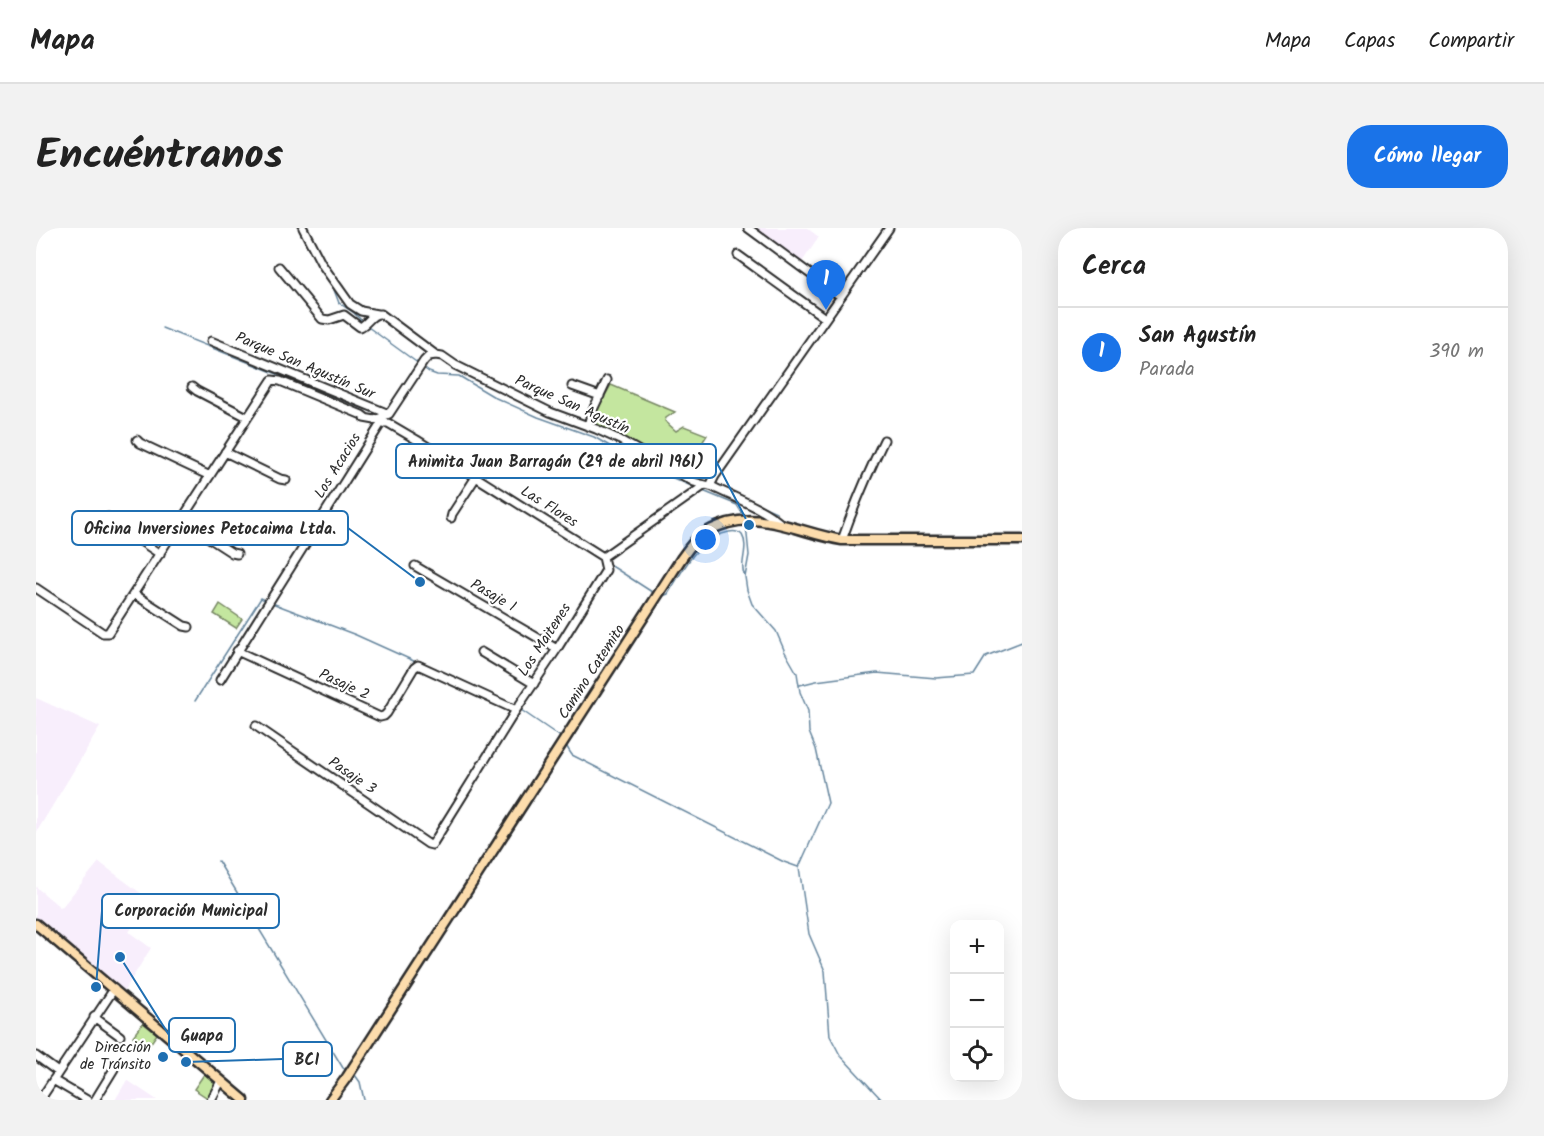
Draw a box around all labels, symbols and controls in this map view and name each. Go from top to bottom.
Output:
text: Mapa [30,19,95,64]
text: Mapa [1265,25,1311,58]
text: Capas [1344,25,1395,58]
text: Compartir [1428,25,1514,58]
text: Encuéntranos [36,123,283,190]
button: Cómo llegar [1347,125,1508,188]
text: Cerca [1082,246,1146,288]
pin: 1 [806,260,846,310]
text: San Agustín [1139,319,1256,354]
street label: Parque San Agustín Sur [231,326,380,407]
text: 1 [1098,336,1105,368]
text: 390 m [1429,336,1484,368]
text: Parada [1139,354,1195,386]
street label: Parque San Agustín [511,369,633,441]
street label: Los Acacios [308,428,368,504]
callout: Animita Juan Barragán (29 de abril 1961) [396,444,716,478]
text: Animita Juan Barragán (29 de abril 1961) [408,450,704,475]
street label: Las Flores [515,480,583,534]
callout: Oficina Inversiones Petocaima Ltda. [72,511,348,545]
text: Oficina Inversiones Petocaima Ltda. [84,517,336,542]
your location [691,525,720,554]
street label: Pasaje 1 [465,573,521,619]
street label: Los Maitenes [512,598,578,682]
street label: Camino Catemito [552,620,632,724]
street label: Pasaje 2 [315,663,373,707]
street label: Pasaje 3 [323,751,381,801]
callout: Corporación Municipal [102,894,279,928]
text: Corporación Municipal [115,899,268,924]
map controls [950,920,1004,1082]
button: + [950,920,1004,974]
button: − [950,974,1004,1028]
callout: Guapa [169,1018,235,1052]
text: Guapa [181,1024,223,1049]
button: locate [950,1028,1004,1082]
place label: Dirección de Tránsito [80,1036,151,1077]
callout: BCI [283,1042,332,1076]
text: BCI [295,1048,319,1073]
marker: Dirección de Tránsito [156,1050,170,1064]

